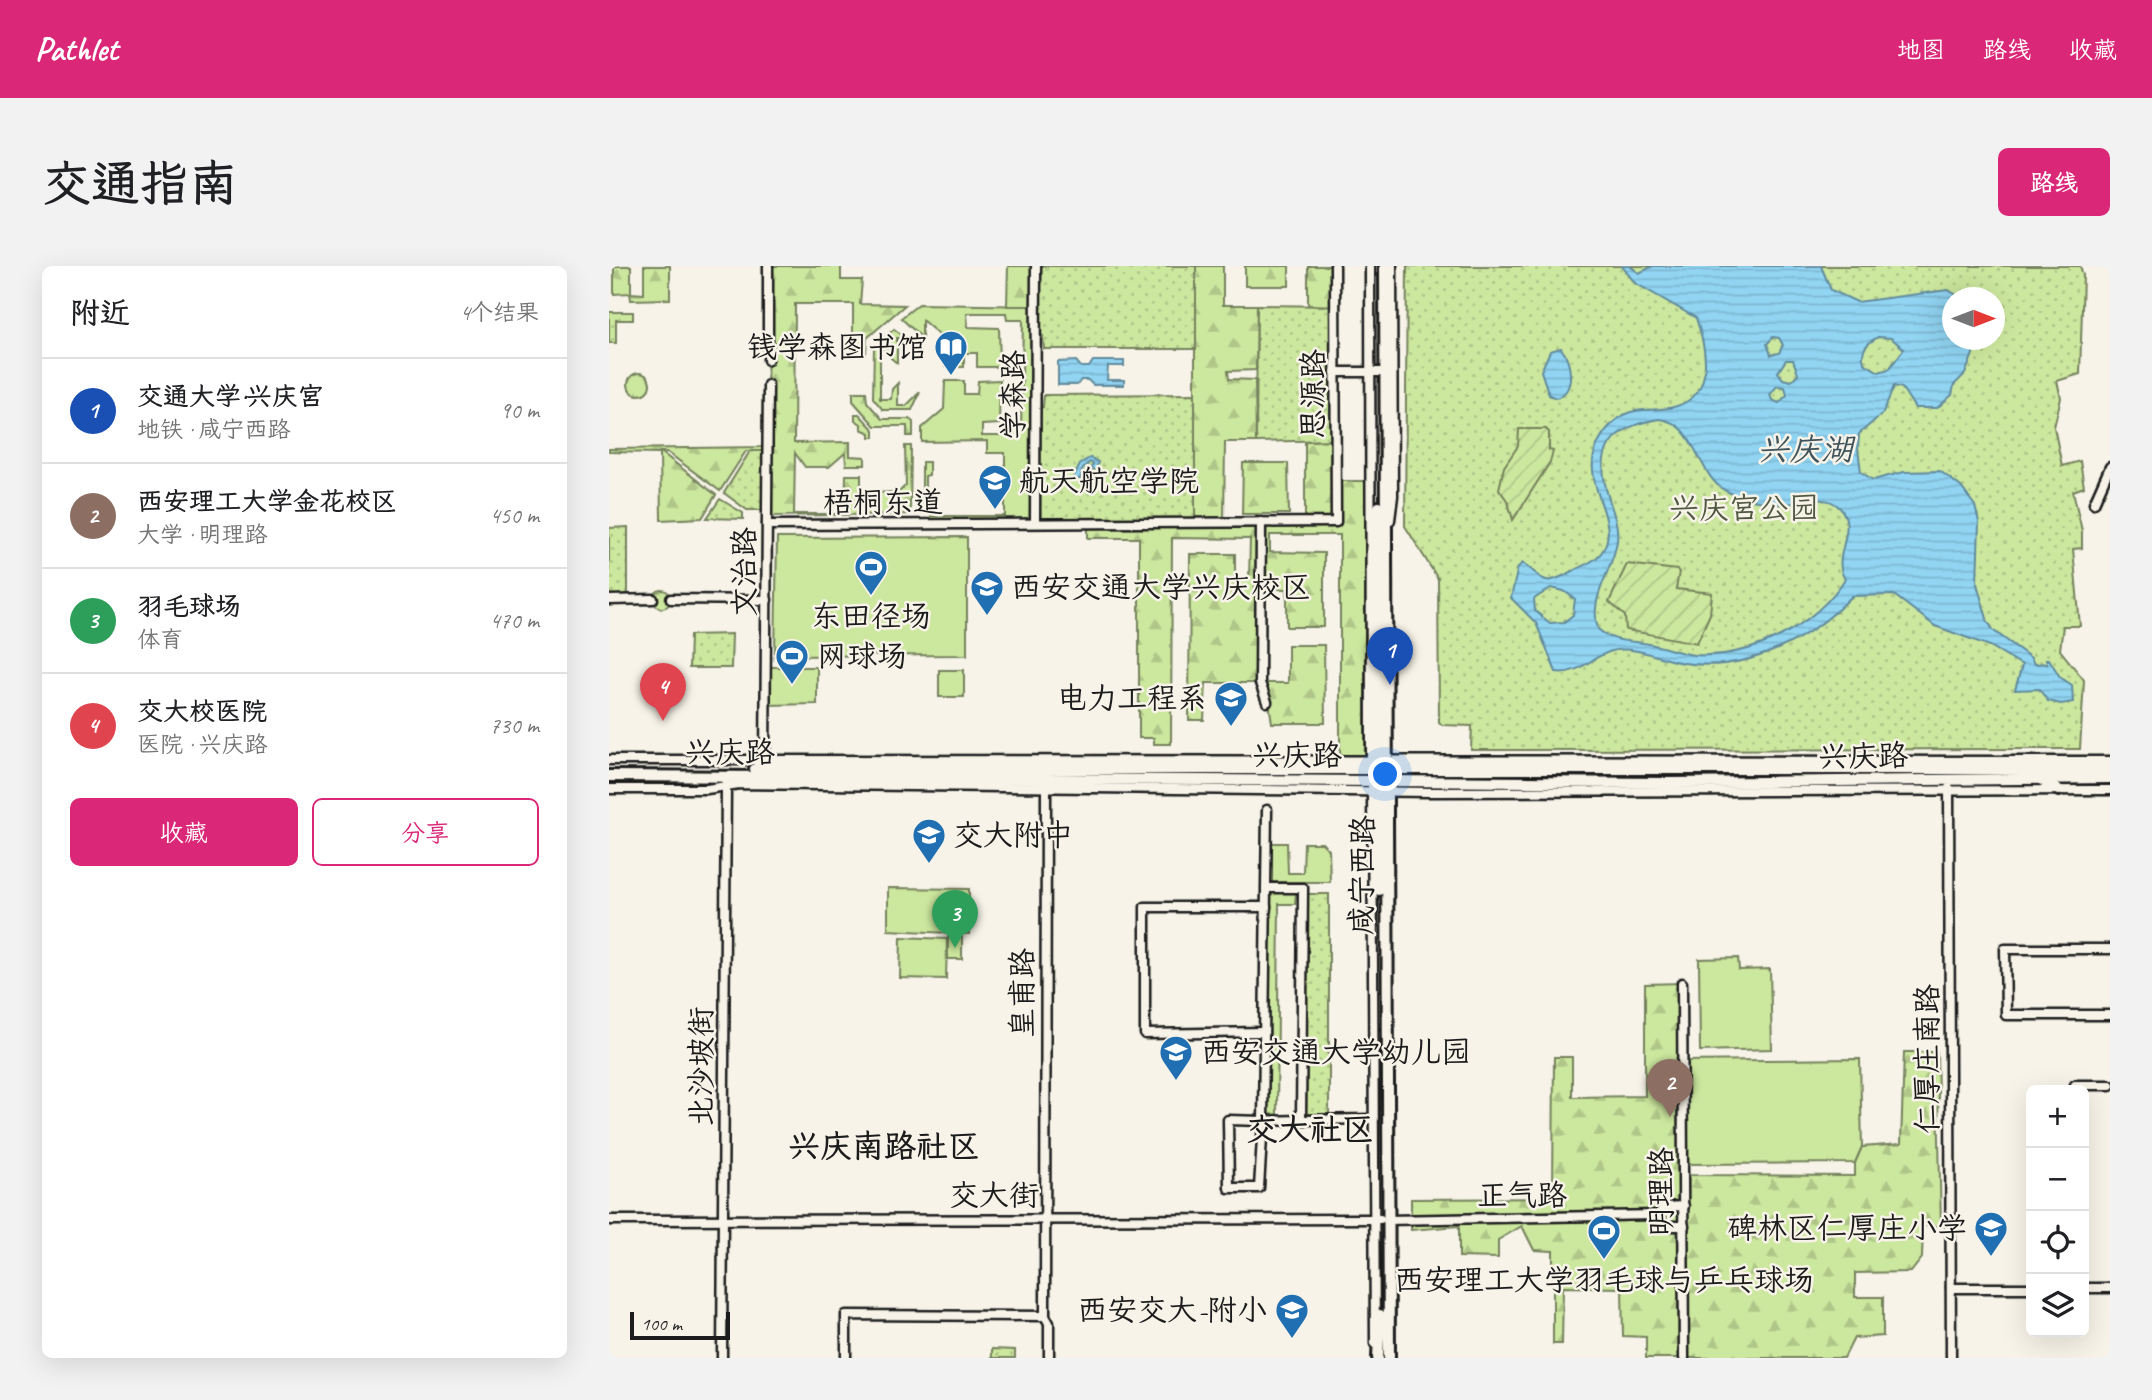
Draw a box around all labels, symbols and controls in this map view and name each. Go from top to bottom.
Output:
text: Pathlet [35,28,118,70]
text: 地图 [1897,35,1945,65]
text: 路线 [1983,35,2031,65]
text: 收藏 [2069,35,2117,65]
button: 路线 [1998,148,2110,216]
text: 交通指南 [42,153,238,215]
north arrow [1942,287,2005,350]
text: 附近 [70,294,130,332]
text: 4个结果 [460,298,539,327]
place label: 钱学森图书馆 [747,328,927,366]
library icon: 钱学森图书馆 [932,328,970,377]
street label: 思源路 [1294,349,1332,439]
street label: 学森路 [994,350,1032,440]
text: 交通大学·兴庆宫 [137,380,324,413]
text: 1 [88,396,98,425]
text: 90 m [500,396,539,425]
text: 地铁 · 咸宁西路 [137,415,290,444]
water label: 兴庆湖 [1757,429,1856,470]
school or university icon: 航天航空学院 [976,462,1014,511]
place label: 航天航空学院 [1019,462,1199,500]
street label: 梧桐东道 [823,483,943,521]
text: 西安理工大学金花校区 [137,485,397,518]
park label: 兴庆宫公园 [1669,489,1819,527]
text: 2 [88,501,98,530]
text: 450 m [490,501,539,530]
text: 大学 · 明理路 [137,520,267,549]
street label: 文治路 [725,527,763,617]
sports icon: 东田径场 [852,548,890,597]
school or university icon: 西安交通大学兴庆校区 [968,568,1006,617]
place label: 西安交通大学兴庆校区 [1011,568,1311,606]
text: 羽毛球场 [137,590,241,623]
place label: 东田径场 [811,597,931,635]
text: 3 [88,606,98,635]
text: 470 m [490,606,539,635]
text: 体育 [137,625,183,654]
pin: 1 [1367,627,1413,685]
sports icon: 网球场 [773,637,811,686]
place label: 网球场 [817,637,907,675]
pin: 4 [640,663,686,721]
place label: 电力工程系 [1057,679,1207,717]
school or university icon: 电力工程系 [1212,679,1250,728]
text: 交大校医院 [137,695,267,728]
text: 4 [88,711,98,740]
text: 730 m [490,711,539,740]
text: 医院 · 兴庆路 [137,730,267,759]
street label: 兴庆路 [685,733,775,771]
street label: 兴庆路 [1252,736,1342,774]
street label: 兴庆路 [1818,736,1908,776]
your location [1368,757,1402,791]
button: 收藏 [70,798,298,866]
button: 分享 [312,798,539,866]
street label: 咸宁西路 [1342,815,1382,935]
school or university icon: 交大附中 [910,816,948,865]
place label: 交大附中 [953,816,1073,854]
pin: 3 [932,890,978,948]
street label: 皇甫路 [1003,948,1041,1038]
street label: 仁厚庄南路 [1908,984,1946,1134]
street label: 北沙坡街 [682,1007,720,1127]
school or university icon: 西安交通大学幼儿园 [1157,1033,1195,1082]
place label: 西安交通大学幼儿园 [1201,1033,1471,1071]
pin: 2 [1647,1059,1693,1117]
map controls [2026,1085,2089,1337]
button: + [2026,1085,2089,1148]
district label: 交大社区 [1246,1109,1374,1150]
district label: 兴庆南路社区 [788,1126,980,1167]
street label: 明理路 [1642,1147,1680,1237]
button: − [2026,1148,2089,1211]
street label: 交大街 [949,1176,1039,1214]
street label: 正气路 [1477,1176,1567,1214]
place label: 碑林区仁厚庄小学 [1727,1209,1967,1247]
school or university icon: 碑林区仁厚庄小学 [1972,1209,2010,1258]
button: locate [2026,1211,2089,1274]
sports icon: 西安理工大学羽毛球与乒乓球场 [1585,1212,1623,1261]
place label: 西安理工大学羽毛球与乒乓球场 [1394,1261,1814,1299]
button: layers [2026,1274,2089,1337]
place label: 西安交大-附小 [1077,1291,1267,1329]
school or university icon: 西安交大-附小 [1273,1291,1311,1340]
scale bar [630,1309,730,1341]
text: 100 m [641,1312,682,1336]

